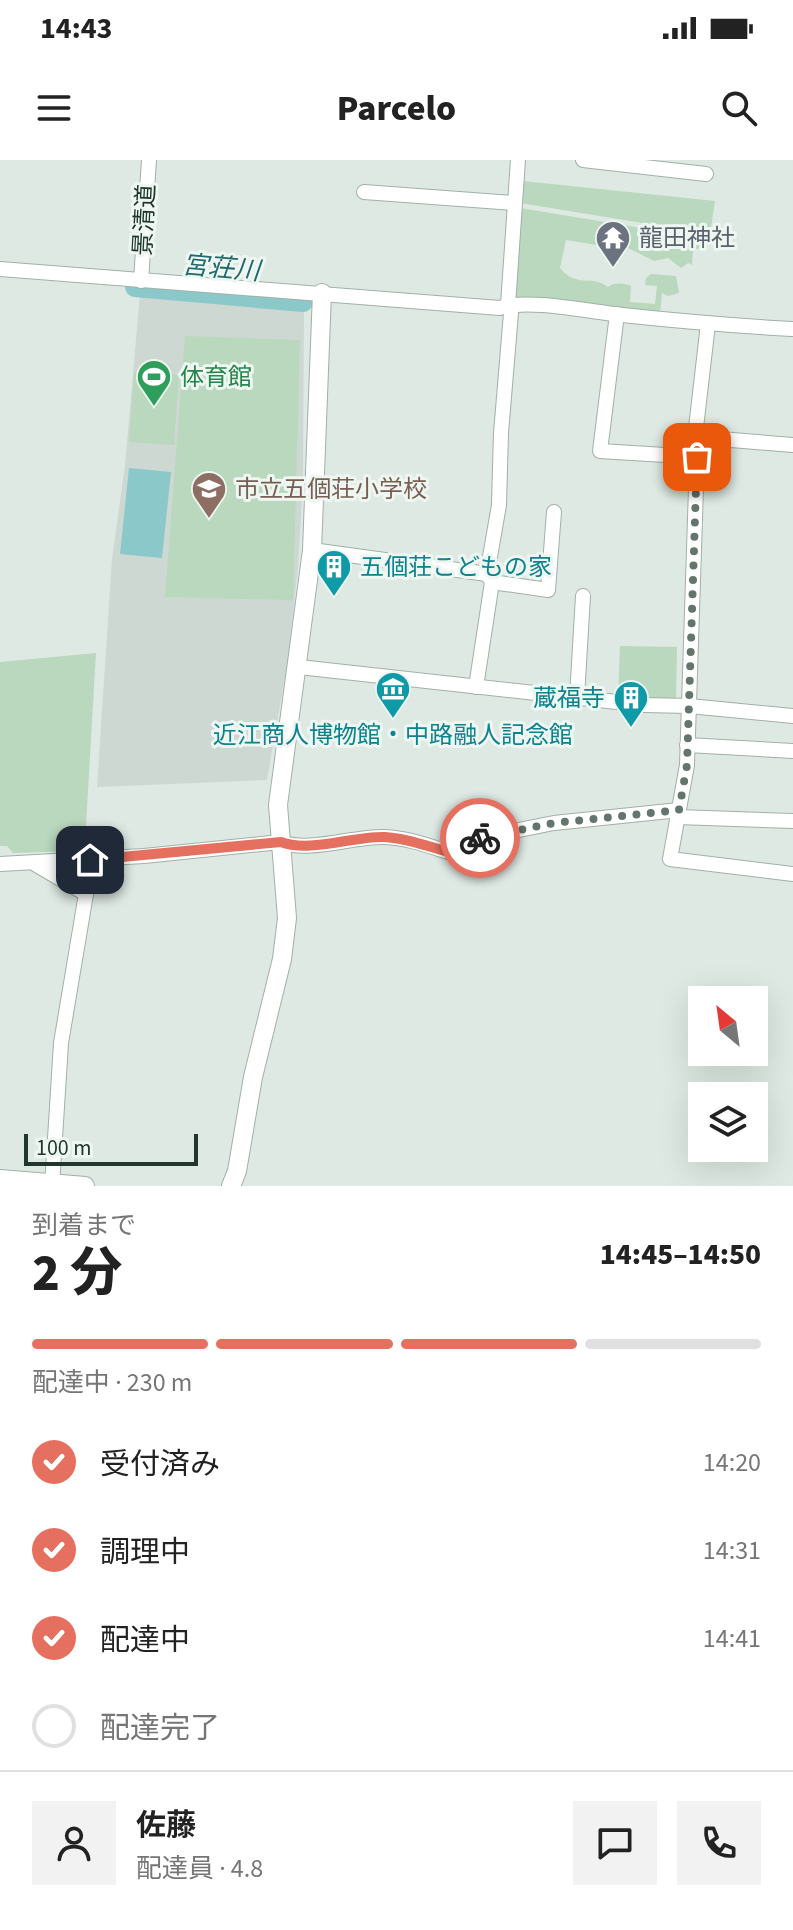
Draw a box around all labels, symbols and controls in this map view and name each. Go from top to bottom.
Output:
text: 14:43 [40,7,112,50]
text: Parcelo [337,83,456,134]
icon: menu [32,86,76,130]
icon: search [717,86,761,130]
street label: 景清道 [126,183,164,257]
temple icon: 龍田神社 [594,219,632,269]
place label: 龍田神社 [639,221,735,256]
water label: 宮荘川 [181,246,264,290]
sports icon: 体育館 [135,358,173,408]
place label: 体育館 [180,360,252,395]
pin [663,423,731,491]
icon: bag [675,435,719,479]
school or university icon: 市立五個荘小学校 [190,470,228,520]
place label: 市立五個荘小学校 [235,472,427,507]
building icon: 五個荘こどもの家 [315,548,353,598]
place label: 五個荘こどもの家 [360,550,552,585]
museum icon: 近江商人博物館・中路融人記念館 [374,670,412,720]
building icon: 蔵福寺 [612,679,650,729]
place label: 蔵福寺 [533,681,605,716]
place label: 近江商人博物館・中路融人記念館 [213,718,573,753]
courier [440,798,520,878]
icon: bike [458,816,502,860]
pin [56,826,124,894]
icon: home [68,838,112,882]
north arrow [688,986,768,1066]
map controls [688,986,768,1162]
button: layers [688,1082,768,1162]
scale bar [24,1130,198,1166]
text: 100 m [36,1132,91,1164]
text: 到着まで [32,1207,136,1244]
text: 14:45–14:50 [600,1233,761,1276]
text: 2 分 [32,1237,122,1311]
text: 配達中 · 230 m [32,1364,192,1401]
icon: check [32,1440,76,1484]
text: 受付済み [100,1443,220,1486]
text: 14:20 [703,1444,761,1481]
icon: check [32,1528,76,1572]
text: 調理中 [100,1531,190,1574]
text: 14:31 [703,1532,761,1569]
icon: check [32,1616,76,1660]
text: 配達中 [100,1619,190,1662]
text: 14:41 [703,1620,761,1657]
text: 配達完了 [100,1707,220,1750]
button: person [32,1801,116,1885]
button: chat [573,1801,657,1885]
button: phone [677,1801,761,1885]
text: 佐藤 [136,1804,196,1847]
text: 配達員 · 4.8 [136,1850,263,1887]

